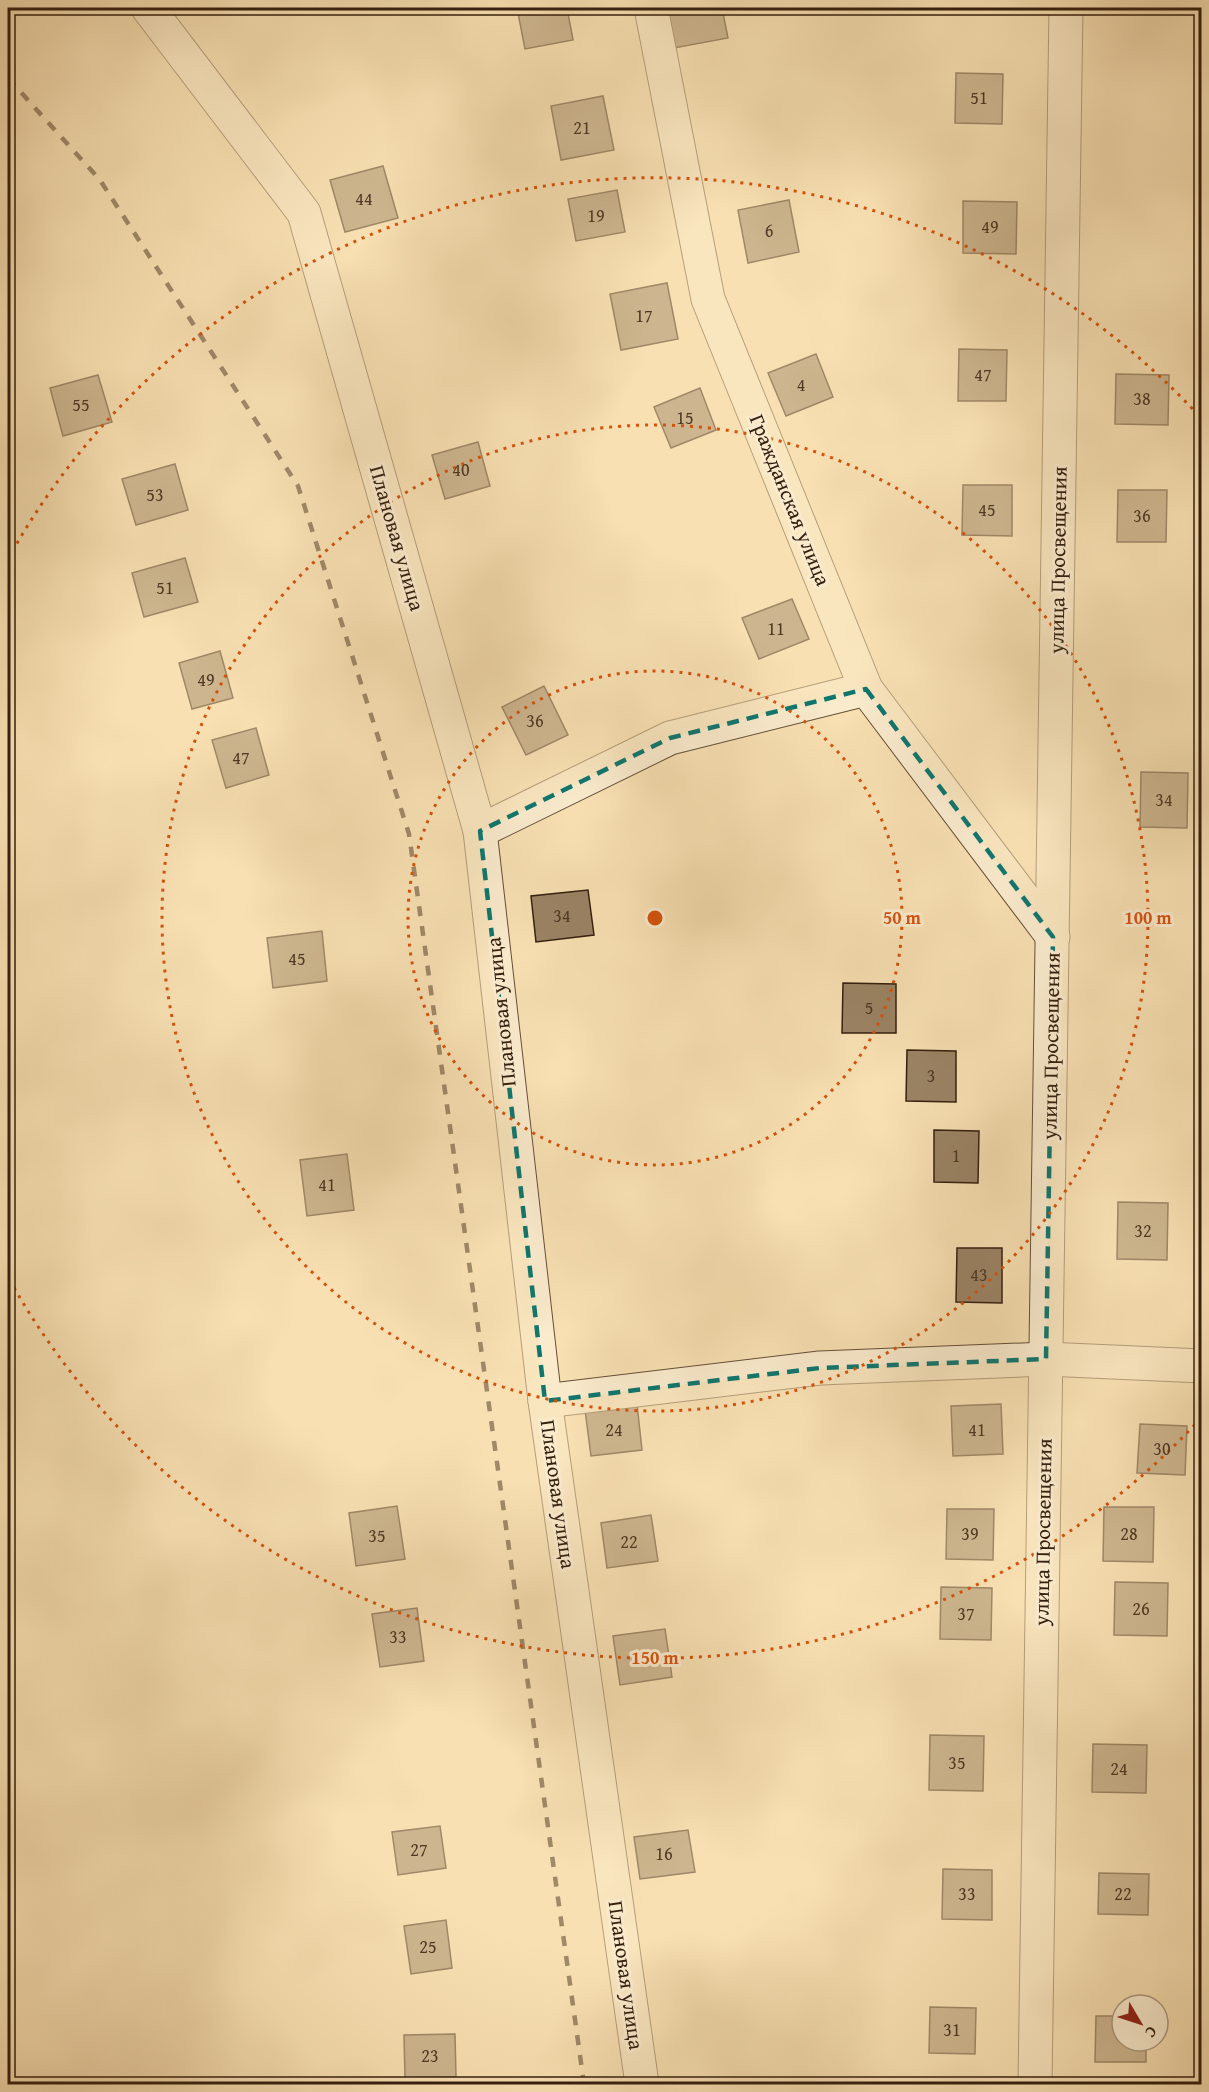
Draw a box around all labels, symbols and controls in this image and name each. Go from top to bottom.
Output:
house number: 51 [970,84,988,111]
house number: 21 [573,114,591,141]
house number: 44 [355,185,373,212]
house number: 19 [587,202,605,229]
house number: 49 [981,213,999,240]
house number: 6 [765,217,773,244]
house number: 17 [635,302,653,329]
house number: 47 [974,361,992,388]
house number: 4 [797,371,805,398]
house number: 38 [1133,385,1151,412]
house number: 55 [72,391,90,418]
house number: 15 [676,404,694,431]
street label: Гражданская улица [742,409,839,590]
house number: 40 [452,456,470,483]
street label: Плановая улица [362,461,433,614]
street label: улица Просвещения [1040,466,1075,655]
house number: 53 [146,481,164,508]
house number: 45 [978,496,996,523]
house number: 36 [1133,502,1151,529]
house number: 51 [156,574,174,601]
house number: 11 [767,615,785,642]
house number: 49 [197,666,215,693]
house number: 36 [526,707,544,734]
house number: 47 [232,744,250,771]
house number: 34 [1155,786,1173,813]
house number: 34 [553,902,571,929]
text: 50 m [883,904,922,931]
text: 100 m [1124,904,1172,931]
centre of rings [645,908,665,928]
street label: Плановая улица [477,936,524,1088]
house number: 45 [288,945,306,972]
street label: улица Просвещения [1033,952,1068,1141]
house number: 5 [865,994,873,1021]
house number: 3 [927,1062,935,1089]
house number: 1 [952,1142,960,1169]
house number: 41 [318,1171,336,1198]
house number: 32 [1134,1217,1152,1244]
house number: 43 [970,1261,988,1288]
house number: 24 [605,1416,623,1443]
house number: 41 [968,1416,986,1443]
street label: Плановая улица [533,1417,584,1570]
house number: 30 [1153,1435,1171,1462]
street label: улица Просвещения [1025,1438,1060,1627]
house number: 39 [961,1520,979,1547]
house number: 28 [1120,1520,1138,1547]
house number: 35 [368,1522,386,1549]
house number: 22 [620,1528,638,1555]
house number: 26 [1132,1595,1150,1622]
house number: 37 [957,1600,975,1627]
house number: 33 [389,1623,407,1650]
text: 150 m [631,1644,679,1671]
house number: 35 [948,1749,966,1776]
house number: 24 [1110,1755,1128,1782]
house number: 27 [410,1836,428,1863]
house number: 16 [655,1840,673,1867]
house number: 33 [958,1880,976,1907]
house number: 22 [1114,1880,1132,1907]
street label: Плановая улица [601,1898,652,2051]
house number: 25 [419,1933,437,1960]
north arrow [1110,1993,1170,2053]
house number: 31 [943,2016,961,2043]
text: С [1139,2021,1164,2044]
house number: 23 [421,2042,439,2069]

